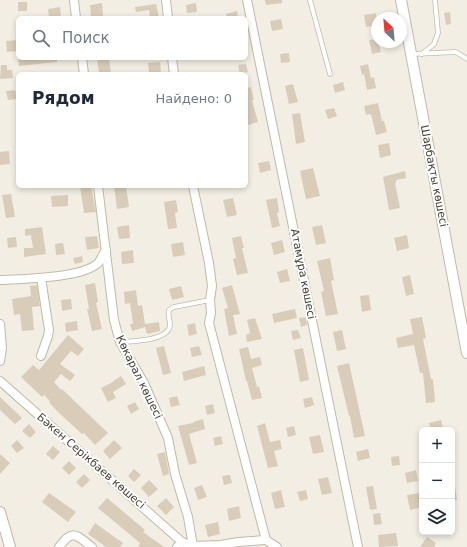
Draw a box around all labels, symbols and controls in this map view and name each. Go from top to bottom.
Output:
north arrow [371,12,407,48]
search box [16,16,248,60]
icon: search [30,27,52,49]
text: Поиск [62,29,110,47]
text: Рядом [32,88,95,108]
text: Найдено: 0 [156,91,232,106]
street label: Шарбақты көшесі [418,124,450,228]
street label: Атамұра көшесі [288,228,318,320]
street label: Көкарал көшесі [113,333,165,421]
street label: Бәкен Серікбаев көшесі [34,410,148,512]
map controls [419,427,455,535]
button: + [419,427,455,463]
button: − [419,463,455,499]
button: layers [419,499,455,535]

